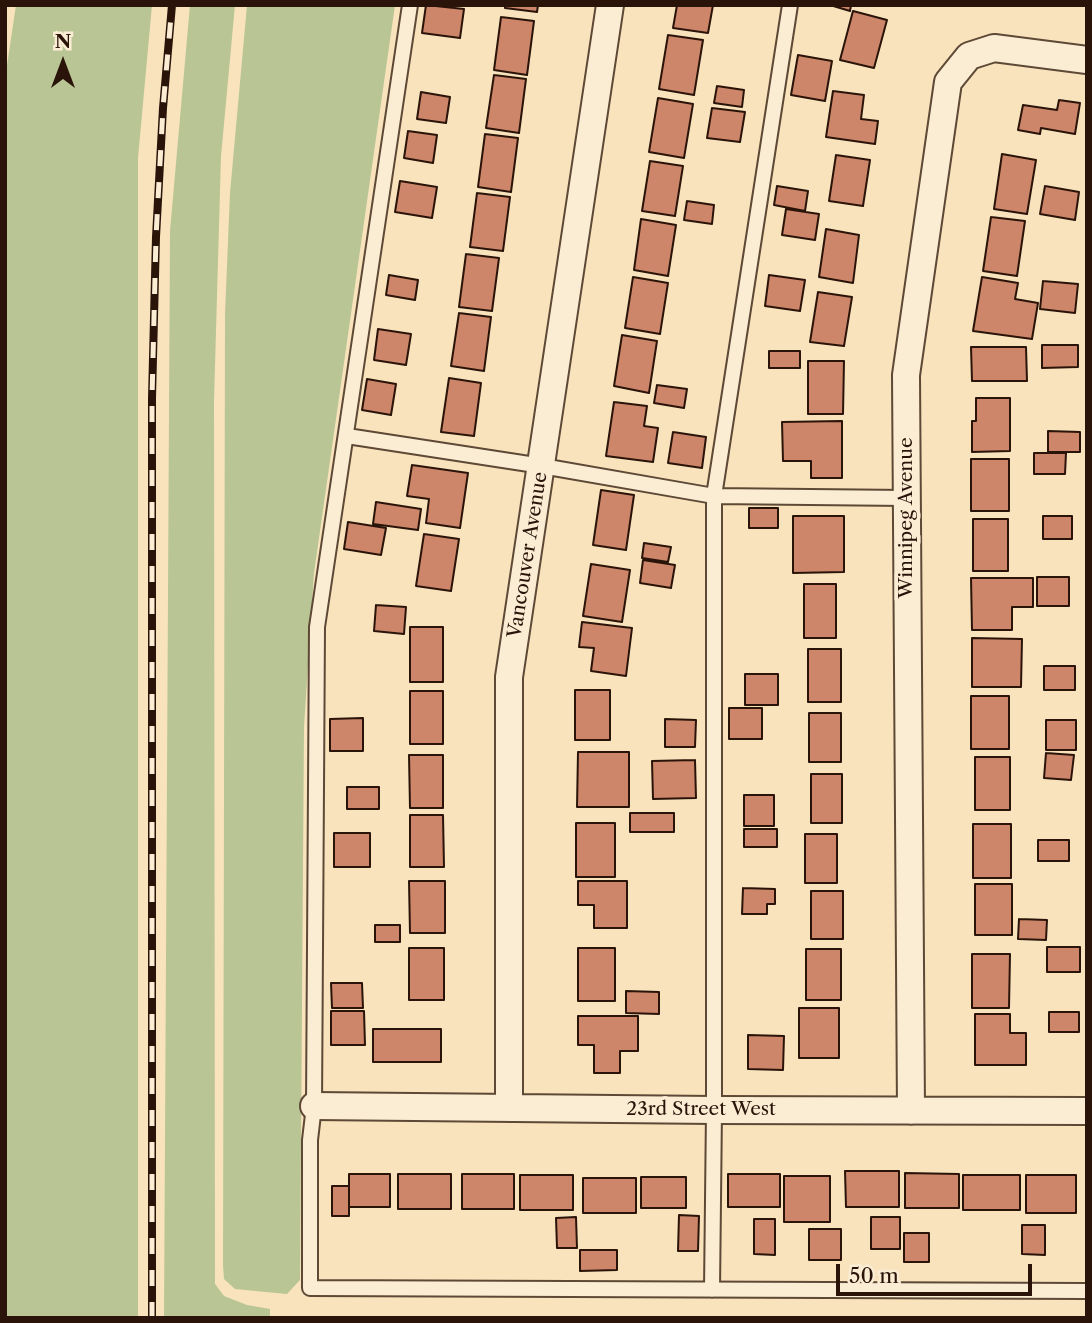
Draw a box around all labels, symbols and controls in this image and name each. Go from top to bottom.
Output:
north arrow [28,28,98,98]
text: N [55,30,71,53]
street label: Winnipeg Avenue [896,437,918,599]
street label: Vancouver Avenue [504,470,552,640]
street label: 23rd Street West [626,1099,776,1121]
scale bar [840,1250,1036,1294]
text: 50 m [849,1263,899,1288]

